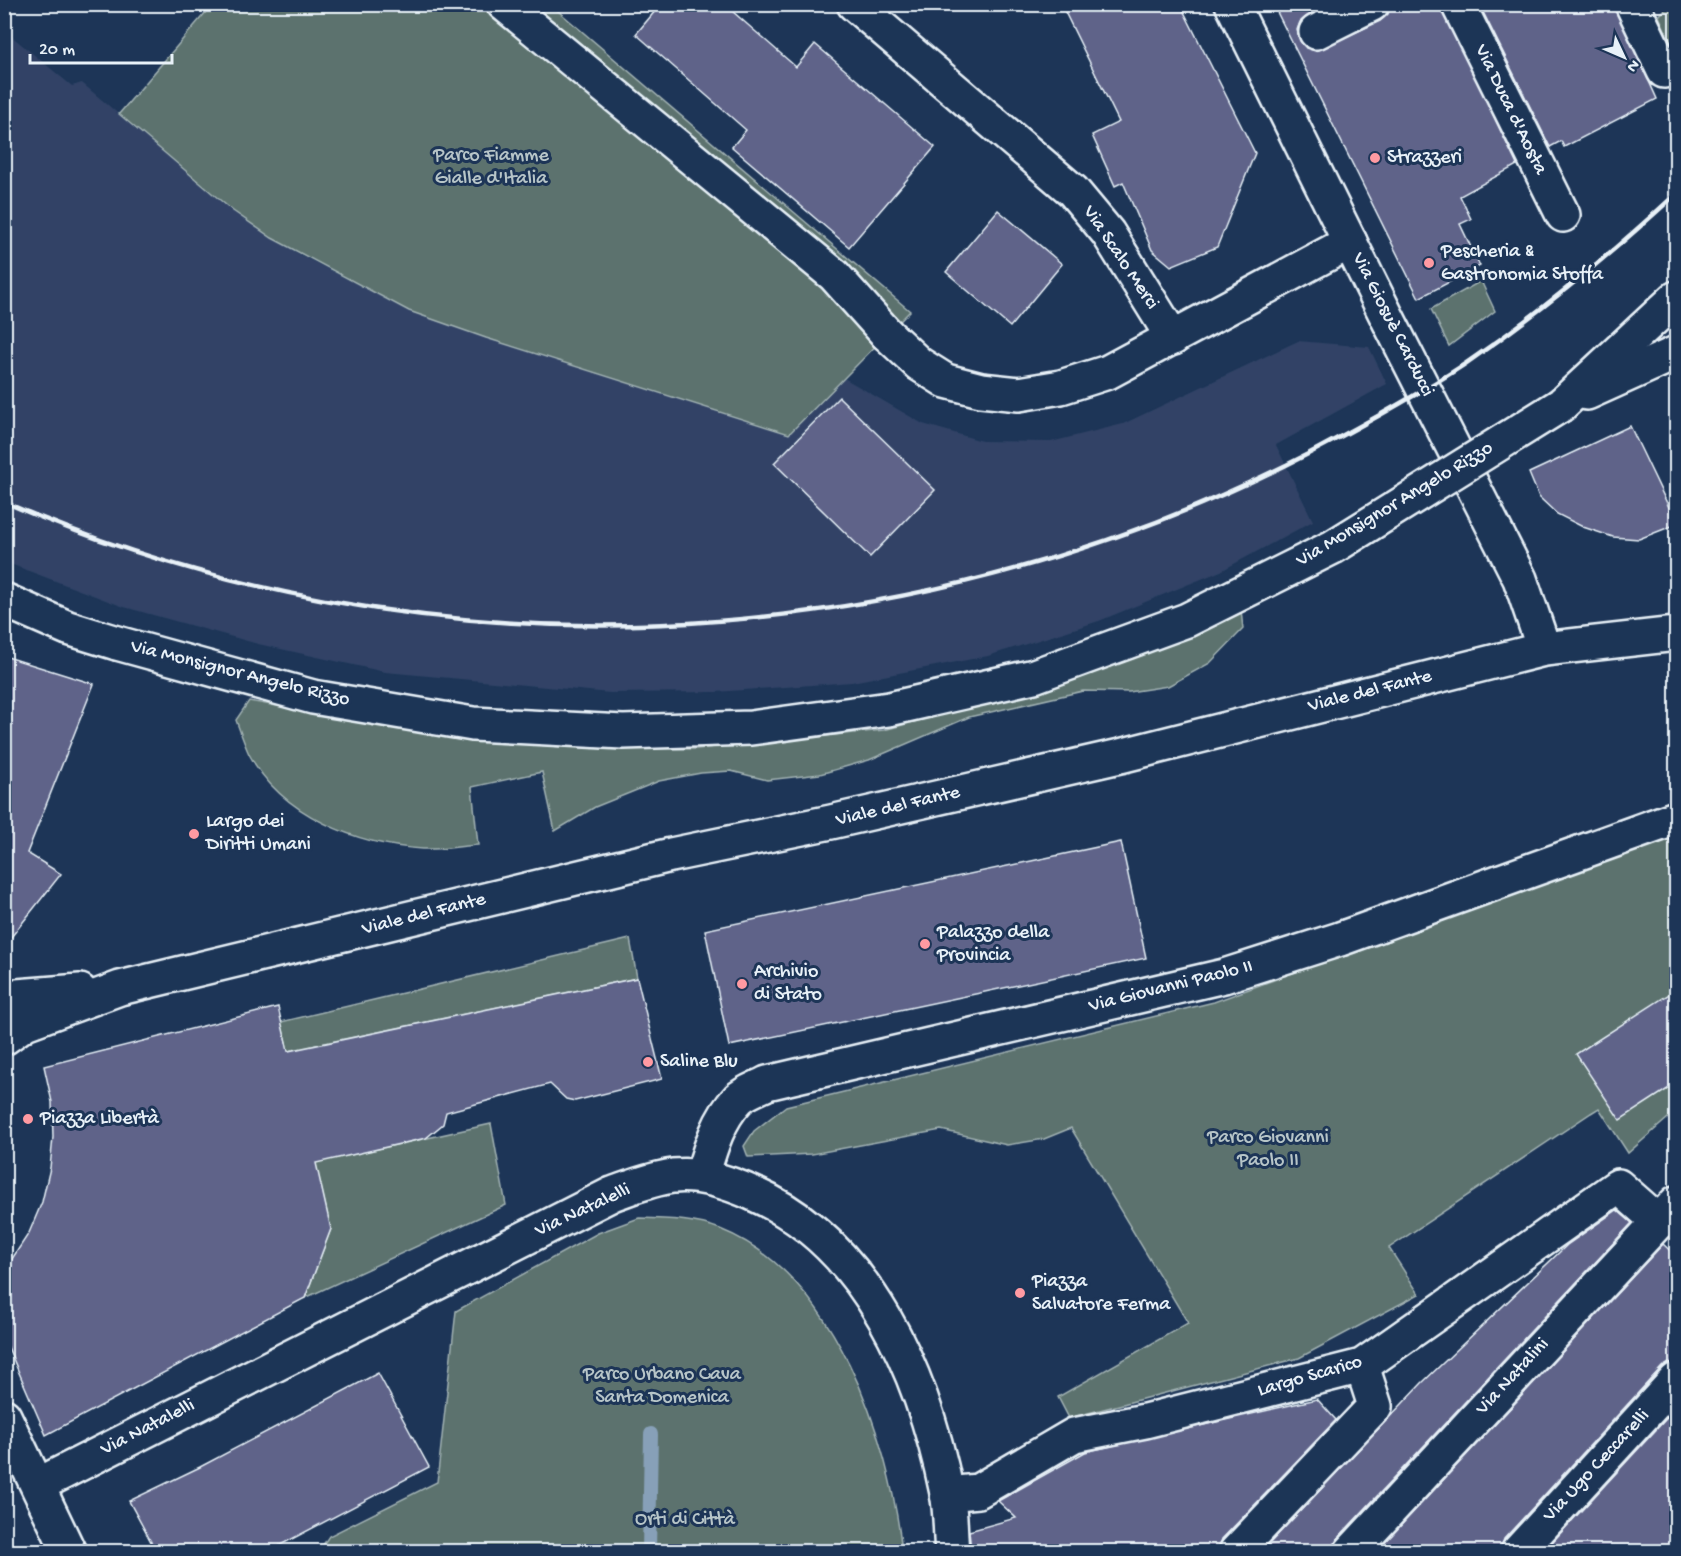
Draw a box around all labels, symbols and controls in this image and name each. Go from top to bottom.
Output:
scale bar [30,27,172,65]
north arrow [1594,27,1654,87]
text: 20 m [39,40,75,61]
street label: Via Duca d'Aosta [1468,40,1552,180]
text: N [1621,55,1643,76]
park label: Parco Fiamme Gialle d'Italia [432,145,549,191]
place label: Strazzeri [1387,147,1462,170]
marker: Strazzeri [1368,151,1382,165]
street label: Via Scalo Merci [1076,201,1163,314]
place label: Pescheria & Gastronomia Stoffa [1440,241,1604,287]
street label: Via Giosuè Carducci [1345,248,1438,401]
marker: Pescheria & Gastronomia Stoffa [1422,256,1436,270]
street label: Via Monsignor Angelo Rizzo [1292,437,1497,573]
street label: Via Monsignor Angelo Rizzo [127,635,352,712]
street label: Viale del Fante [1305,665,1435,719]
street label: Viale del Fante [833,781,963,833]
place label: Largo dei Diritti Umani [204,811,311,857]
marker: Largo dei Diritti Umani [187,827,201,841]
street label: Viale del Fante [359,888,489,942]
place label: Palazzo della Provincia [936,922,1050,968]
marker: Palazzo della Provincia [918,937,932,951]
street label: Via Giovanni Paolo II [1086,955,1255,1019]
place label: Archivio di Stato [754,961,822,1007]
marker: Archivio di Stato [735,977,749,991]
place label: Saline Blu [660,1051,738,1074]
marker: Saline Blu [641,1055,655,1069]
place label: Piazza Libertà [39,1108,160,1131]
marker: Piazza Libertà [21,1112,35,1126]
park label: Parco Giovanni Paolo II [1206,1127,1329,1173]
street label: Via Natalelli [531,1179,634,1244]
place label: Piazza Salvatore Ferma [1031,1271,1171,1317]
marker: Piazza Salvatore Ferma [1013,1286,1027,1300]
street label: Via Natalini [1471,1334,1555,1421]
street label: Largo Scarico [1255,1351,1365,1403]
park label: Parco Urbano Cava Santa Domenica [582,1364,742,1410]
street label: Via Natalelli [96,1394,199,1462]
street label: Via Ugo Ceccarelli [1538,1405,1655,1528]
park label: Orti di Città [635,1509,736,1532]

